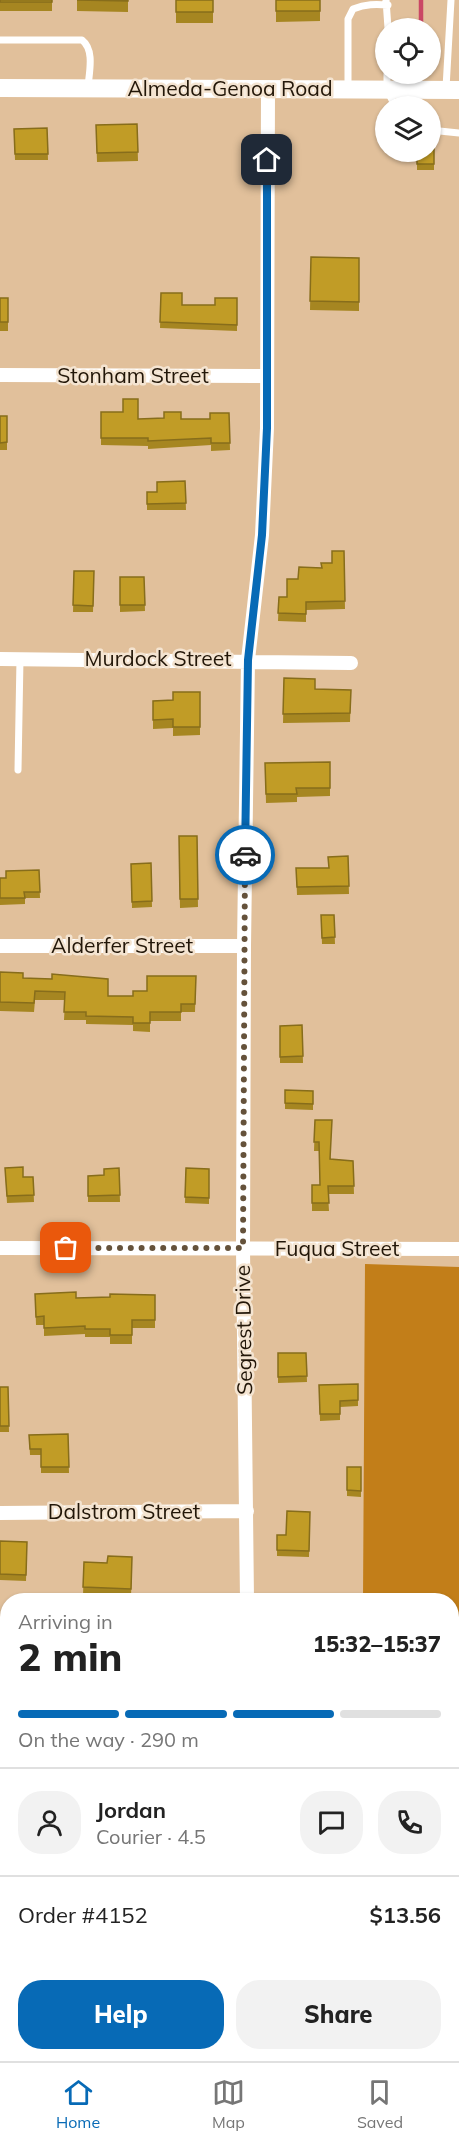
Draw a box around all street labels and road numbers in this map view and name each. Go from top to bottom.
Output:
street label: Almeda-Genoa Road [127,75,333,101]
street label: Stonham Street [57,362,209,388]
street label: Murdock Street [85,645,231,671]
street label: Alderfer Street [51,932,193,958]
street label: Fuqua Street [275,1235,399,1261]
street label: Segrest Drive [229,1265,257,1395]
street label: Dalstrom Street [48,1498,200,1524]

